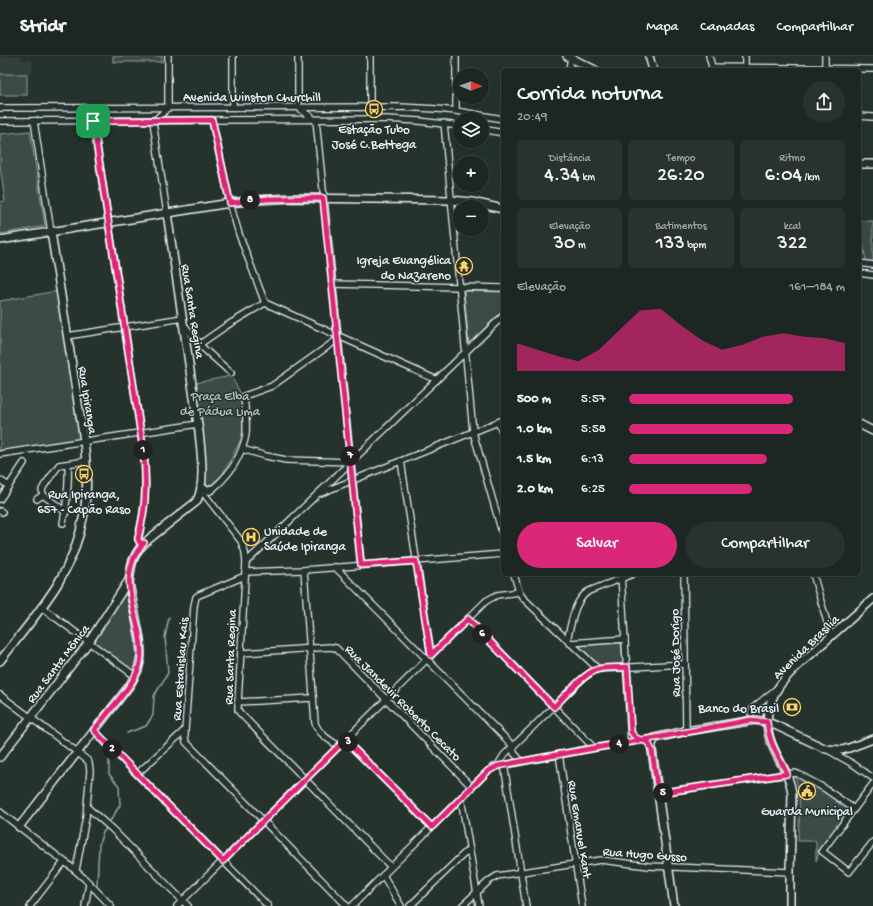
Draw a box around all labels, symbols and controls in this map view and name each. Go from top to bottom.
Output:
text: Stridr [20,16,65,39]
text: Mapa [646,19,678,36]
text: Camadas [700,19,755,36]
text: Compartilhar [777,19,853,36]
north arrow [453,68,489,104]
map controls [453,68,489,236]
button: share [803,81,845,123]
text: Corrida noturna [517,82,663,108]
street label: Avenida Winston Churchill [183,91,321,106]
bus stop icon: Estação Tubo José C.Bettega [364,99,384,119]
pin [76,104,110,138]
icon: arrive [82,110,104,132]
text: 20:49 [517,110,548,125]
button: layers [453,112,489,148]
place label: Estação Tubo José C.Bettega [332,123,417,153]
text: Distância [549,153,591,165]
text: Tempo [667,153,695,165]
text: Ritmo [779,153,805,165]
button: + [453,156,489,192]
text: 4.34 [544,165,580,188]
text: 26:20 [657,165,705,188]
text: 6:04 [765,165,802,188]
text: km [580,172,595,184]
text: /km [802,172,820,184]
pin: 8 [240,190,260,210]
text: 8 [247,194,253,206]
button: − [453,200,489,236]
text: Elevação [549,221,590,233]
text: Batimentos [655,221,707,233]
text: kcal [784,221,801,233]
text: 30 [554,233,575,256]
text: 133 [656,233,685,256]
text: 322 [777,233,807,256]
text: m [575,240,586,252]
text: bpm [685,240,706,252]
place label: Igreja Evangélica do Nazareno [356,254,452,284]
temple icon: Igreja Evangélica do Nazareno [454,256,474,276]
street label: Rua Santa Regina [177,263,207,360]
text: Elevação [517,280,566,295]
text: 161–184 m [789,280,845,295]
street label: Rua Ipiranga [74,366,99,436]
park label: Praça Elba de Pádua Lima [180,390,261,420]
text: 500 m [517,392,551,407]
text: 5:57 [581,392,606,407]
text: 1.0 km [517,422,552,437]
text: 5:58 [581,422,606,437]
pin: 1 [133,440,153,460]
text: 1 [141,444,145,456]
pin: 7 [340,446,360,466]
text: 7 [347,450,353,462]
text: 1.5 km [517,452,551,467]
text: 6:13 [581,452,604,467]
bus stop icon: Rua Ipiranga, 657 - Capão Raso [74,464,94,484]
text: 2.0 km [517,482,553,497]
text: 6:25 [581,482,605,497]
place label: Rua Ipiranga, 657 - Capão Raso [37,488,131,518]
button: Salvar [517,522,677,568]
button: Compartilhar [685,522,845,568]
place label: Unidade de Saúde Ipiranga [264,525,346,555]
hospital icon: Unidade de Saúde Ipiranga [241,527,261,547]
street label: Rua Santa Regina [222,608,241,705]
street label: Rua José Dorigo [668,608,685,697]
street label: Avenida Brasília [771,612,843,683]
street label: Rua Estanislau Kais [170,616,193,721]
street label: Rua Santa Mônica [25,622,94,707]
pin: 6 [472,624,492,644]
text: 6 [479,628,485,640]
street label: Rua Jandevir Roberto Cecato [341,642,464,765]
bank icon: Banco do Brasil [782,697,802,717]
place label: Banco do Brasil [697,702,779,717]
pin: 3 [338,732,358,752]
pin: 4 [609,734,629,754]
text: 3 [345,736,351,748]
text: 4 [616,738,622,750]
pin: 2 [102,739,122,759]
text: 2 [109,743,115,755]
street label: Rua Emanuel Kant [563,780,594,881]
public building icon: Guarda Municipal [797,781,817,801]
pin: 5 [653,783,673,803]
text: 5 [660,787,666,799]
place label: Guarda Municipal [761,805,853,820]
street label: Rua Hugo Gusso [602,845,688,866]

